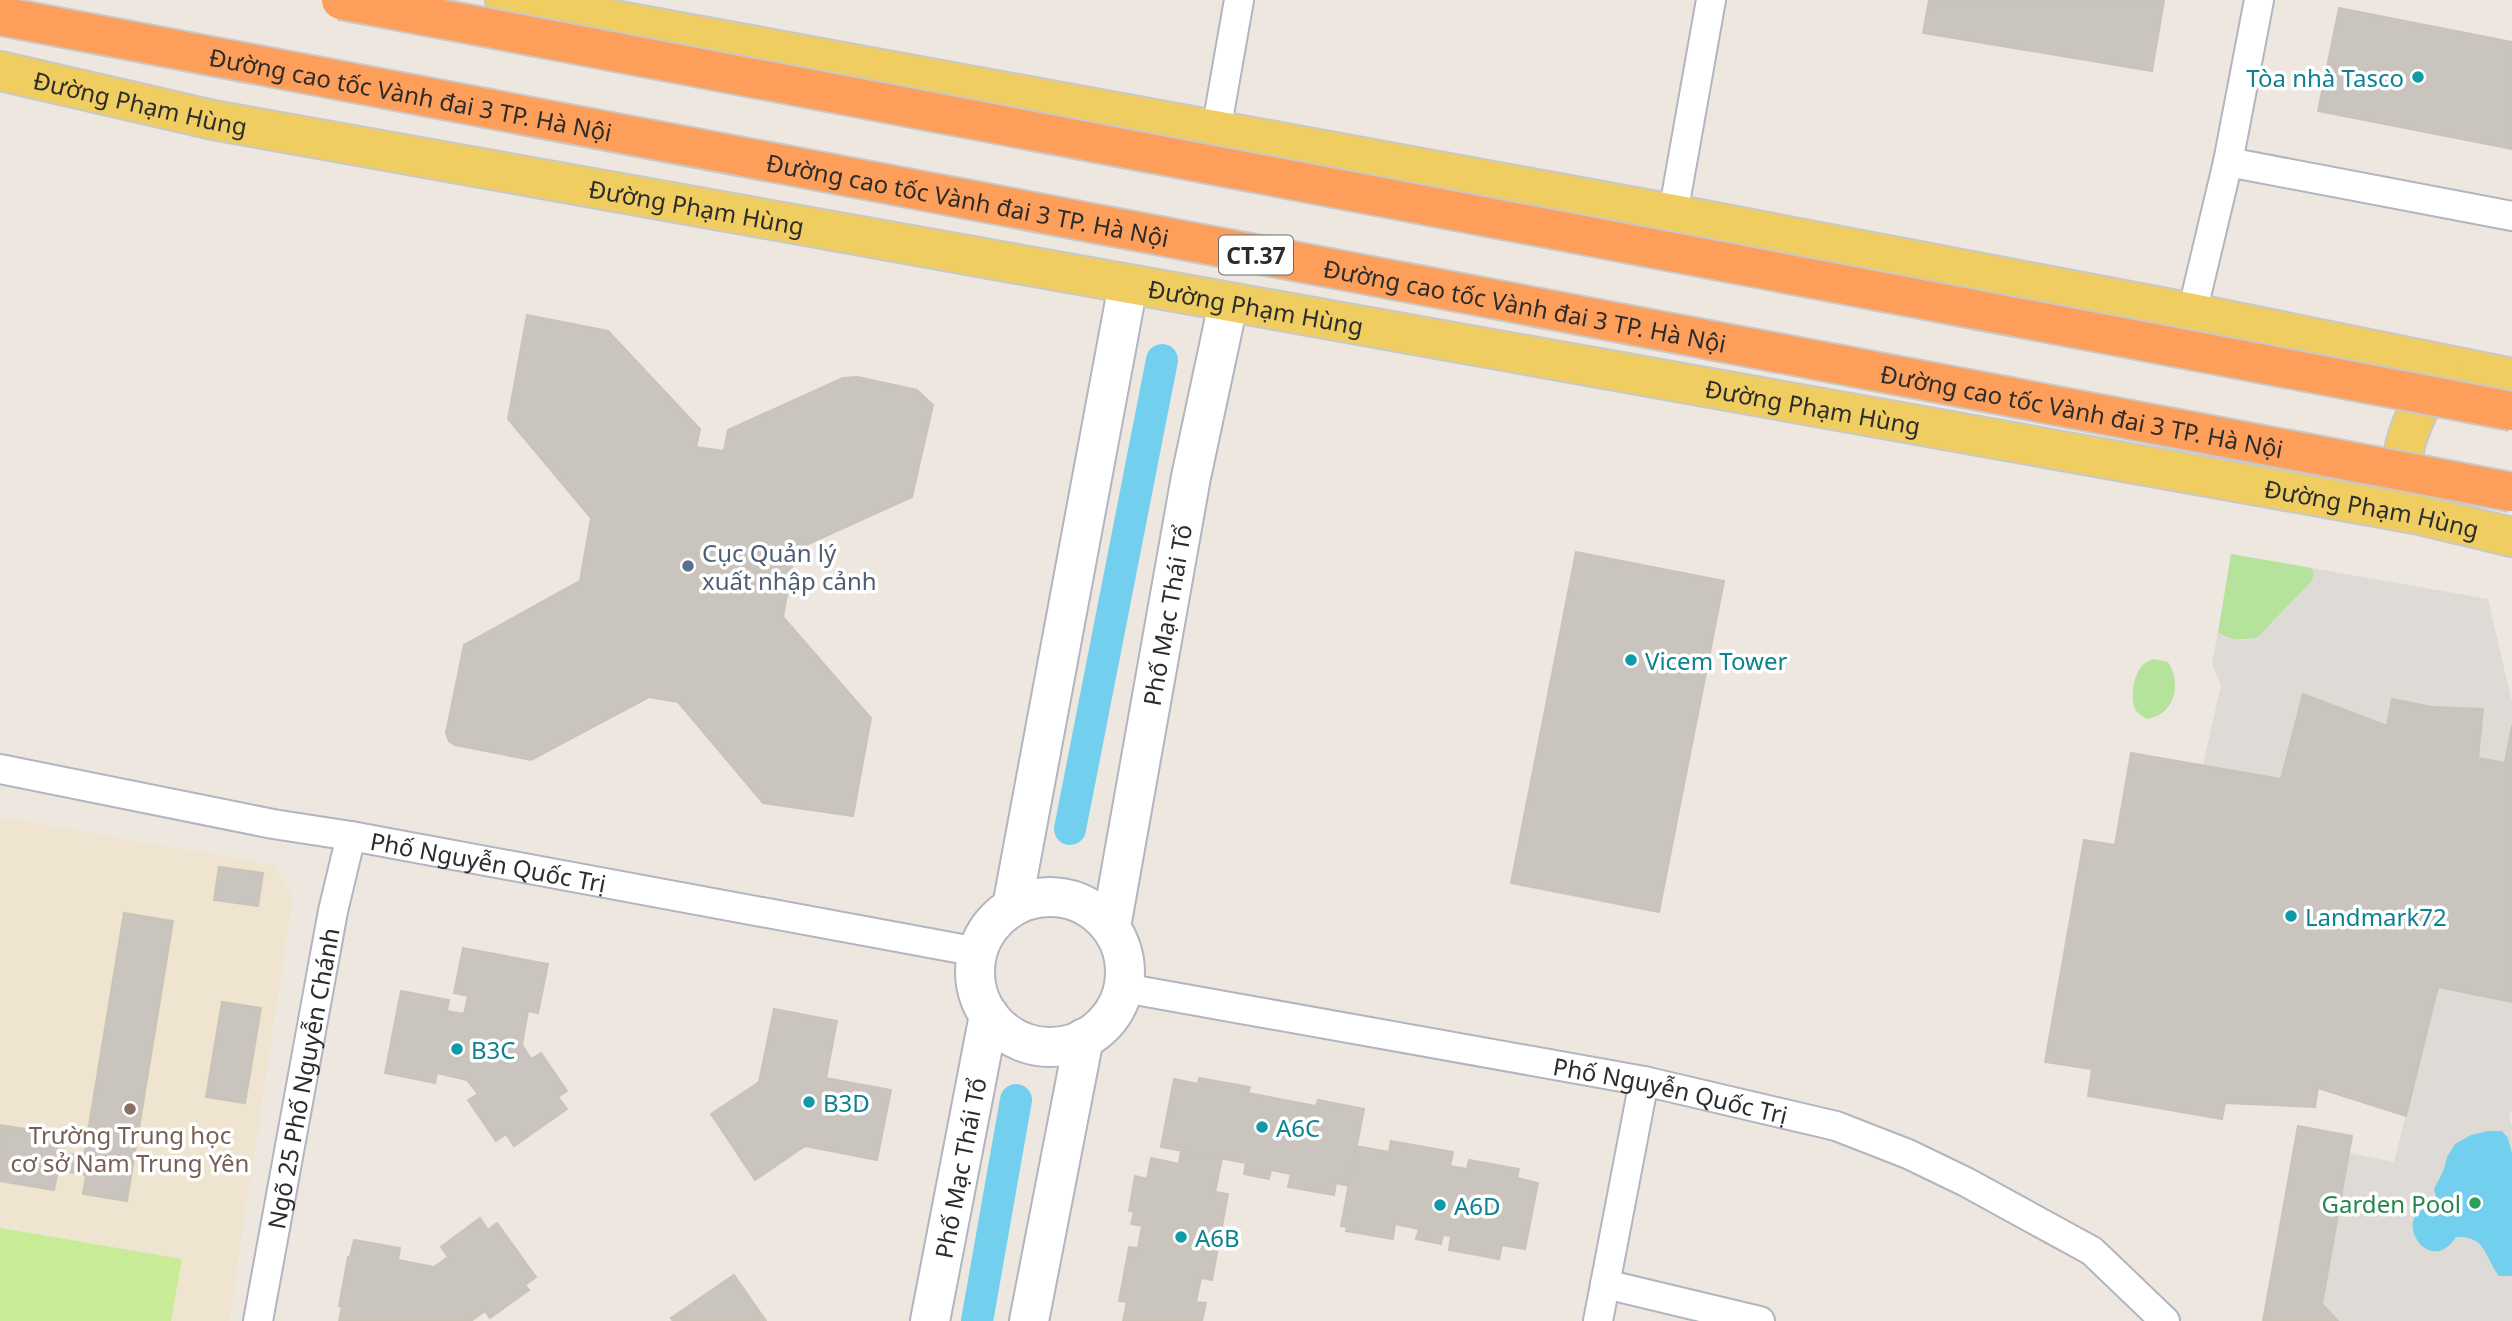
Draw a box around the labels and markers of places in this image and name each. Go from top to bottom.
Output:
place label: Tòa nhà Tasco [2246,61,2404,94]
marker: Tòa nhà Tasco [2410,69,2426,85]
place label: Cục Quản lý xuất nhập cảnh [702,536,877,597]
marker: Cục Quản lý xuất nhập cảnh [680,558,696,574]
place label: Vicem Tower [1645,644,1787,677]
marker: Vicem Tower [1623,652,1639,668]
place label: Landmark72 [2305,900,2447,933]
marker: Landmark72 [2283,908,2299,924]
place label: B3C [471,1033,516,1066]
marker: B3C [449,1041,465,1057]
place label: B3D [823,1086,870,1119]
marker: B3D [801,1094,817,1110]
marker: Trường Trung học cơ sở Nam Trung Yên [122,1101,138,1117]
place label: A6C [1276,1111,1320,1144]
place label: Trường Trung học cơ sở Nam Trung Yên [11,1118,249,1179]
marker: A6C [1254,1119,1270,1135]
place label: Garden Pool [2322,1187,2461,1220]
place label: A6D [1454,1189,1501,1222]
marker: Garden Pool [2467,1195,2483,1211]
marker: A6D [1432,1197,1448,1213]
place label: A6B [1195,1221,1240,1254]
marker: A6B [1173,1229,1189,1245]

